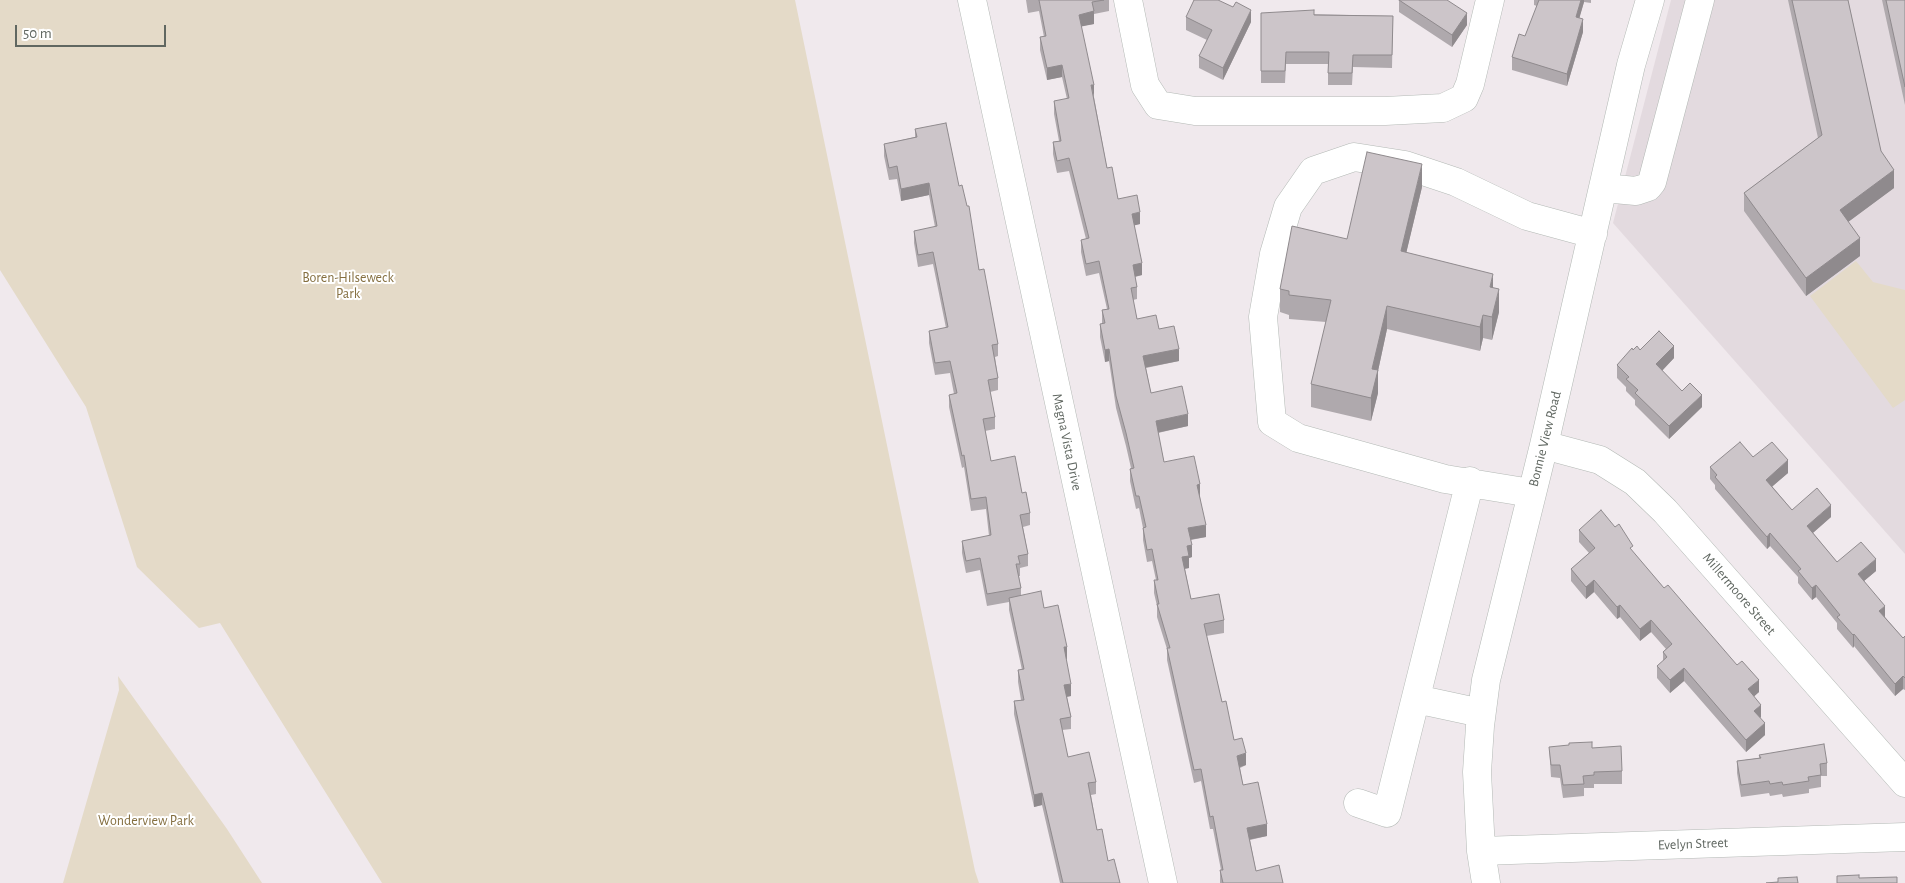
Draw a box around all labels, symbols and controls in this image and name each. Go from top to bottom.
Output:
scale bar [18,15,169,47]
text: 50 m [23,26,52,41]
park label: Boren-Hilseweck Park [302,270,394,302]
street label: Bonnie View Road [1525,389,1565,489]
street label: Magna Vista Drive [1048,392,1086,492]
street label: Millermoore Street [1699,549,1779,639]
park label: Wonderview Park [98,813,194,829]
street label: Evelyn Street [1658,834,1728,854]

